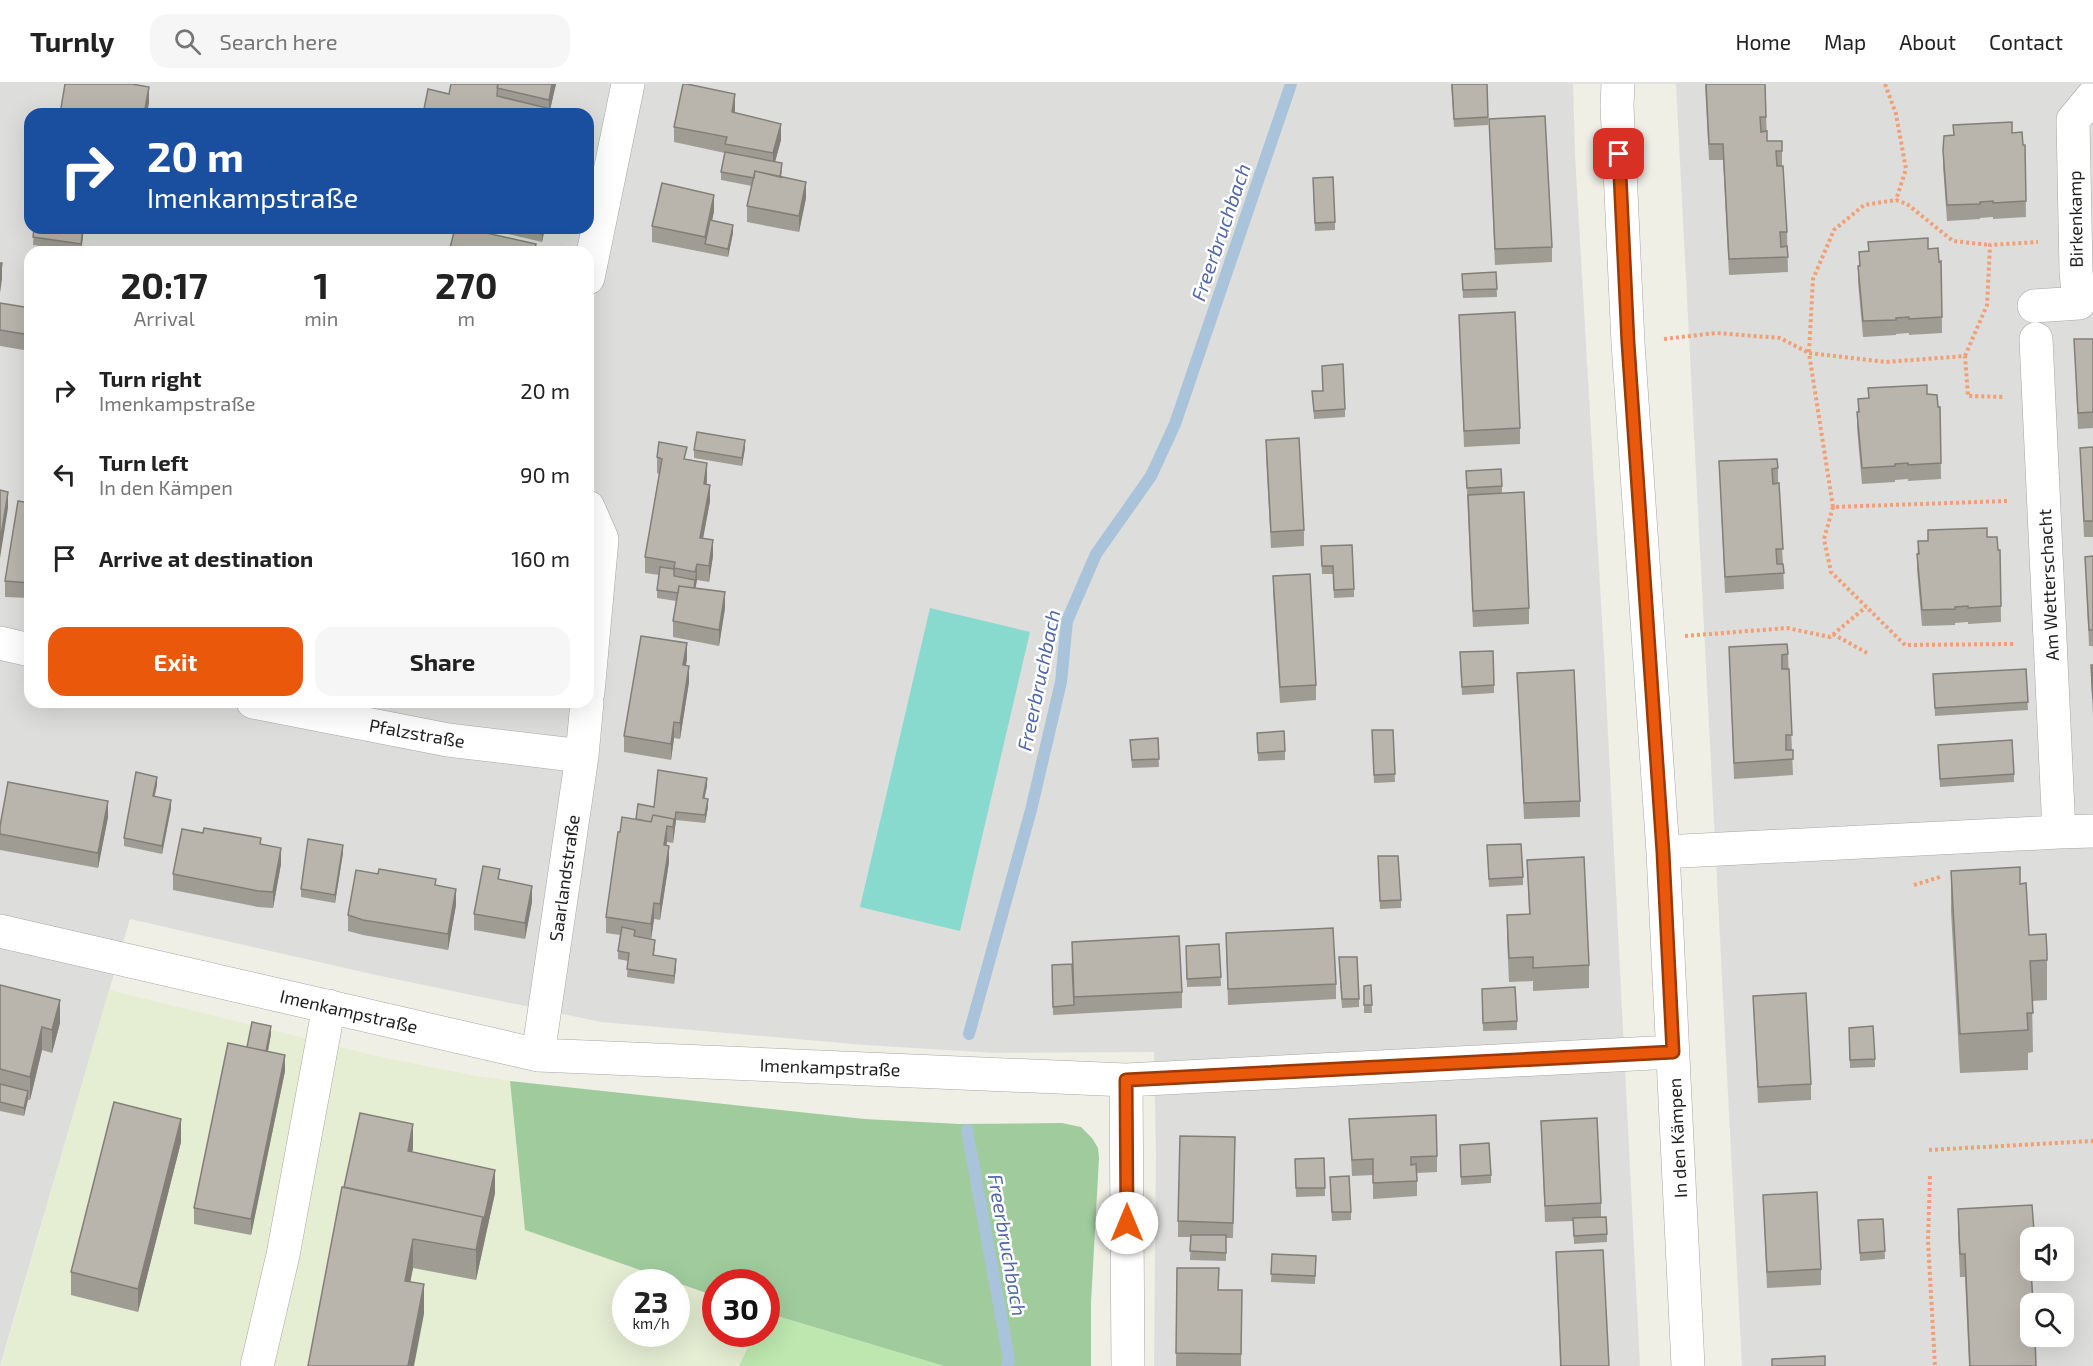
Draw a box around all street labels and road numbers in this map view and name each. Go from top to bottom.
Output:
street label: Birkenkamp [2063,170,2087,268]
street label: Am Wetterschacht [2033,508,2063,662]
street label: Pfalzstraße [367,714,467,752]
street label: Saarlandstraße [544,813,584,943]
street label: Imenkampstraße [278,984,420,1038]
street label: Imenkampstraße [759,1054,901,1080]
street label: In den Kämpen [1663,1077,1691,1199]

